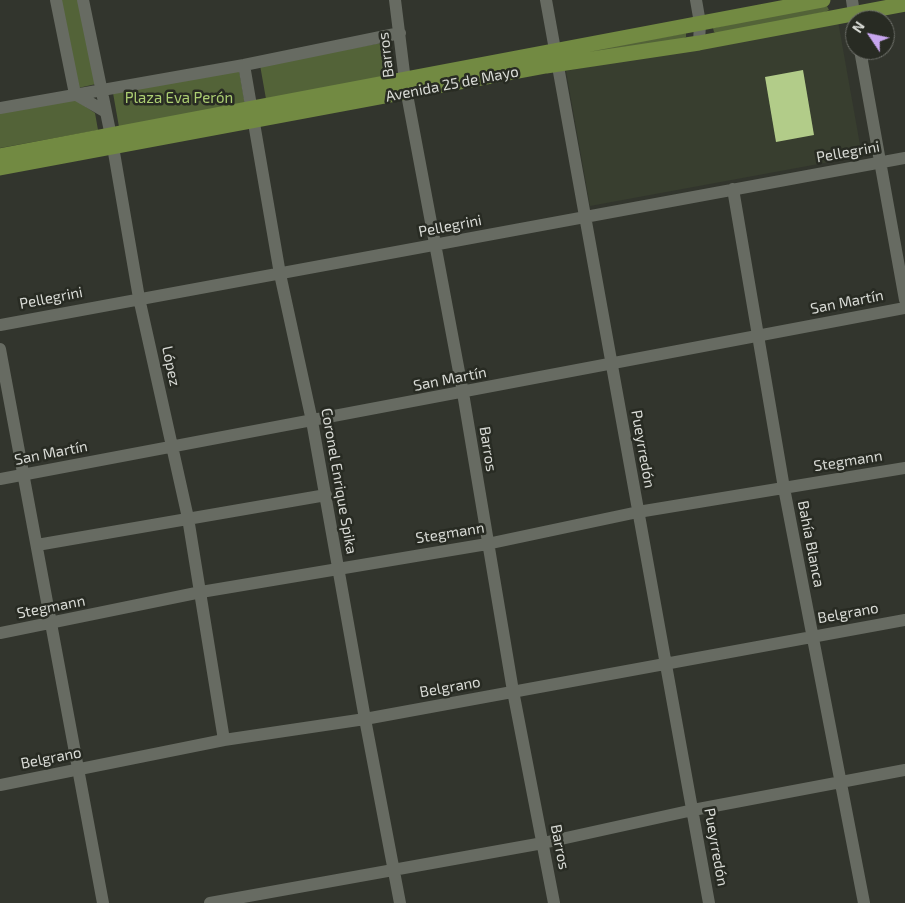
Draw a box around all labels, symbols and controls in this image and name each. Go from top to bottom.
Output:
north arrow [845,10,895,60]
text: N [848,18,868,36]
street label: Barros [374,31,398,79]
street label: Avenida 25 de Mayo [384,62,520,106]
park label: Plaza Eva Perón [125,89,233,107]
street label: Pellegrini [815,138,881,166]
street label: Pellegrini [417,211,483,241]
street label: Pellegrini [18,283,84,313]
street label: San Martín [809,286,885,318]
street label: López [158,344,184,388]
street label: San Martín [412,363,488,395]
street label: Coronel Enrique Spika [317,407,361,555]
street label: Pueyrredón [627,409,659,489]
street label: Barros [476,425,500,473]
street label: San Martín [13,437,89,469]
street label: Stegmann [812,447,884,475]
street label: Bahía Blanca [794,499,828,589]
street label: Stegmann [414,519,486,547]
street label: Stegmann [15,592,87,622]
street label: Belgrano [816,599,880,627]
street label: Belgrano [418,673,482,701]
street label: Belgrano [19,743,83,773]
street label: Pueyrredón [700,807,732,887]
street label: Barros [547,823,573,871]

